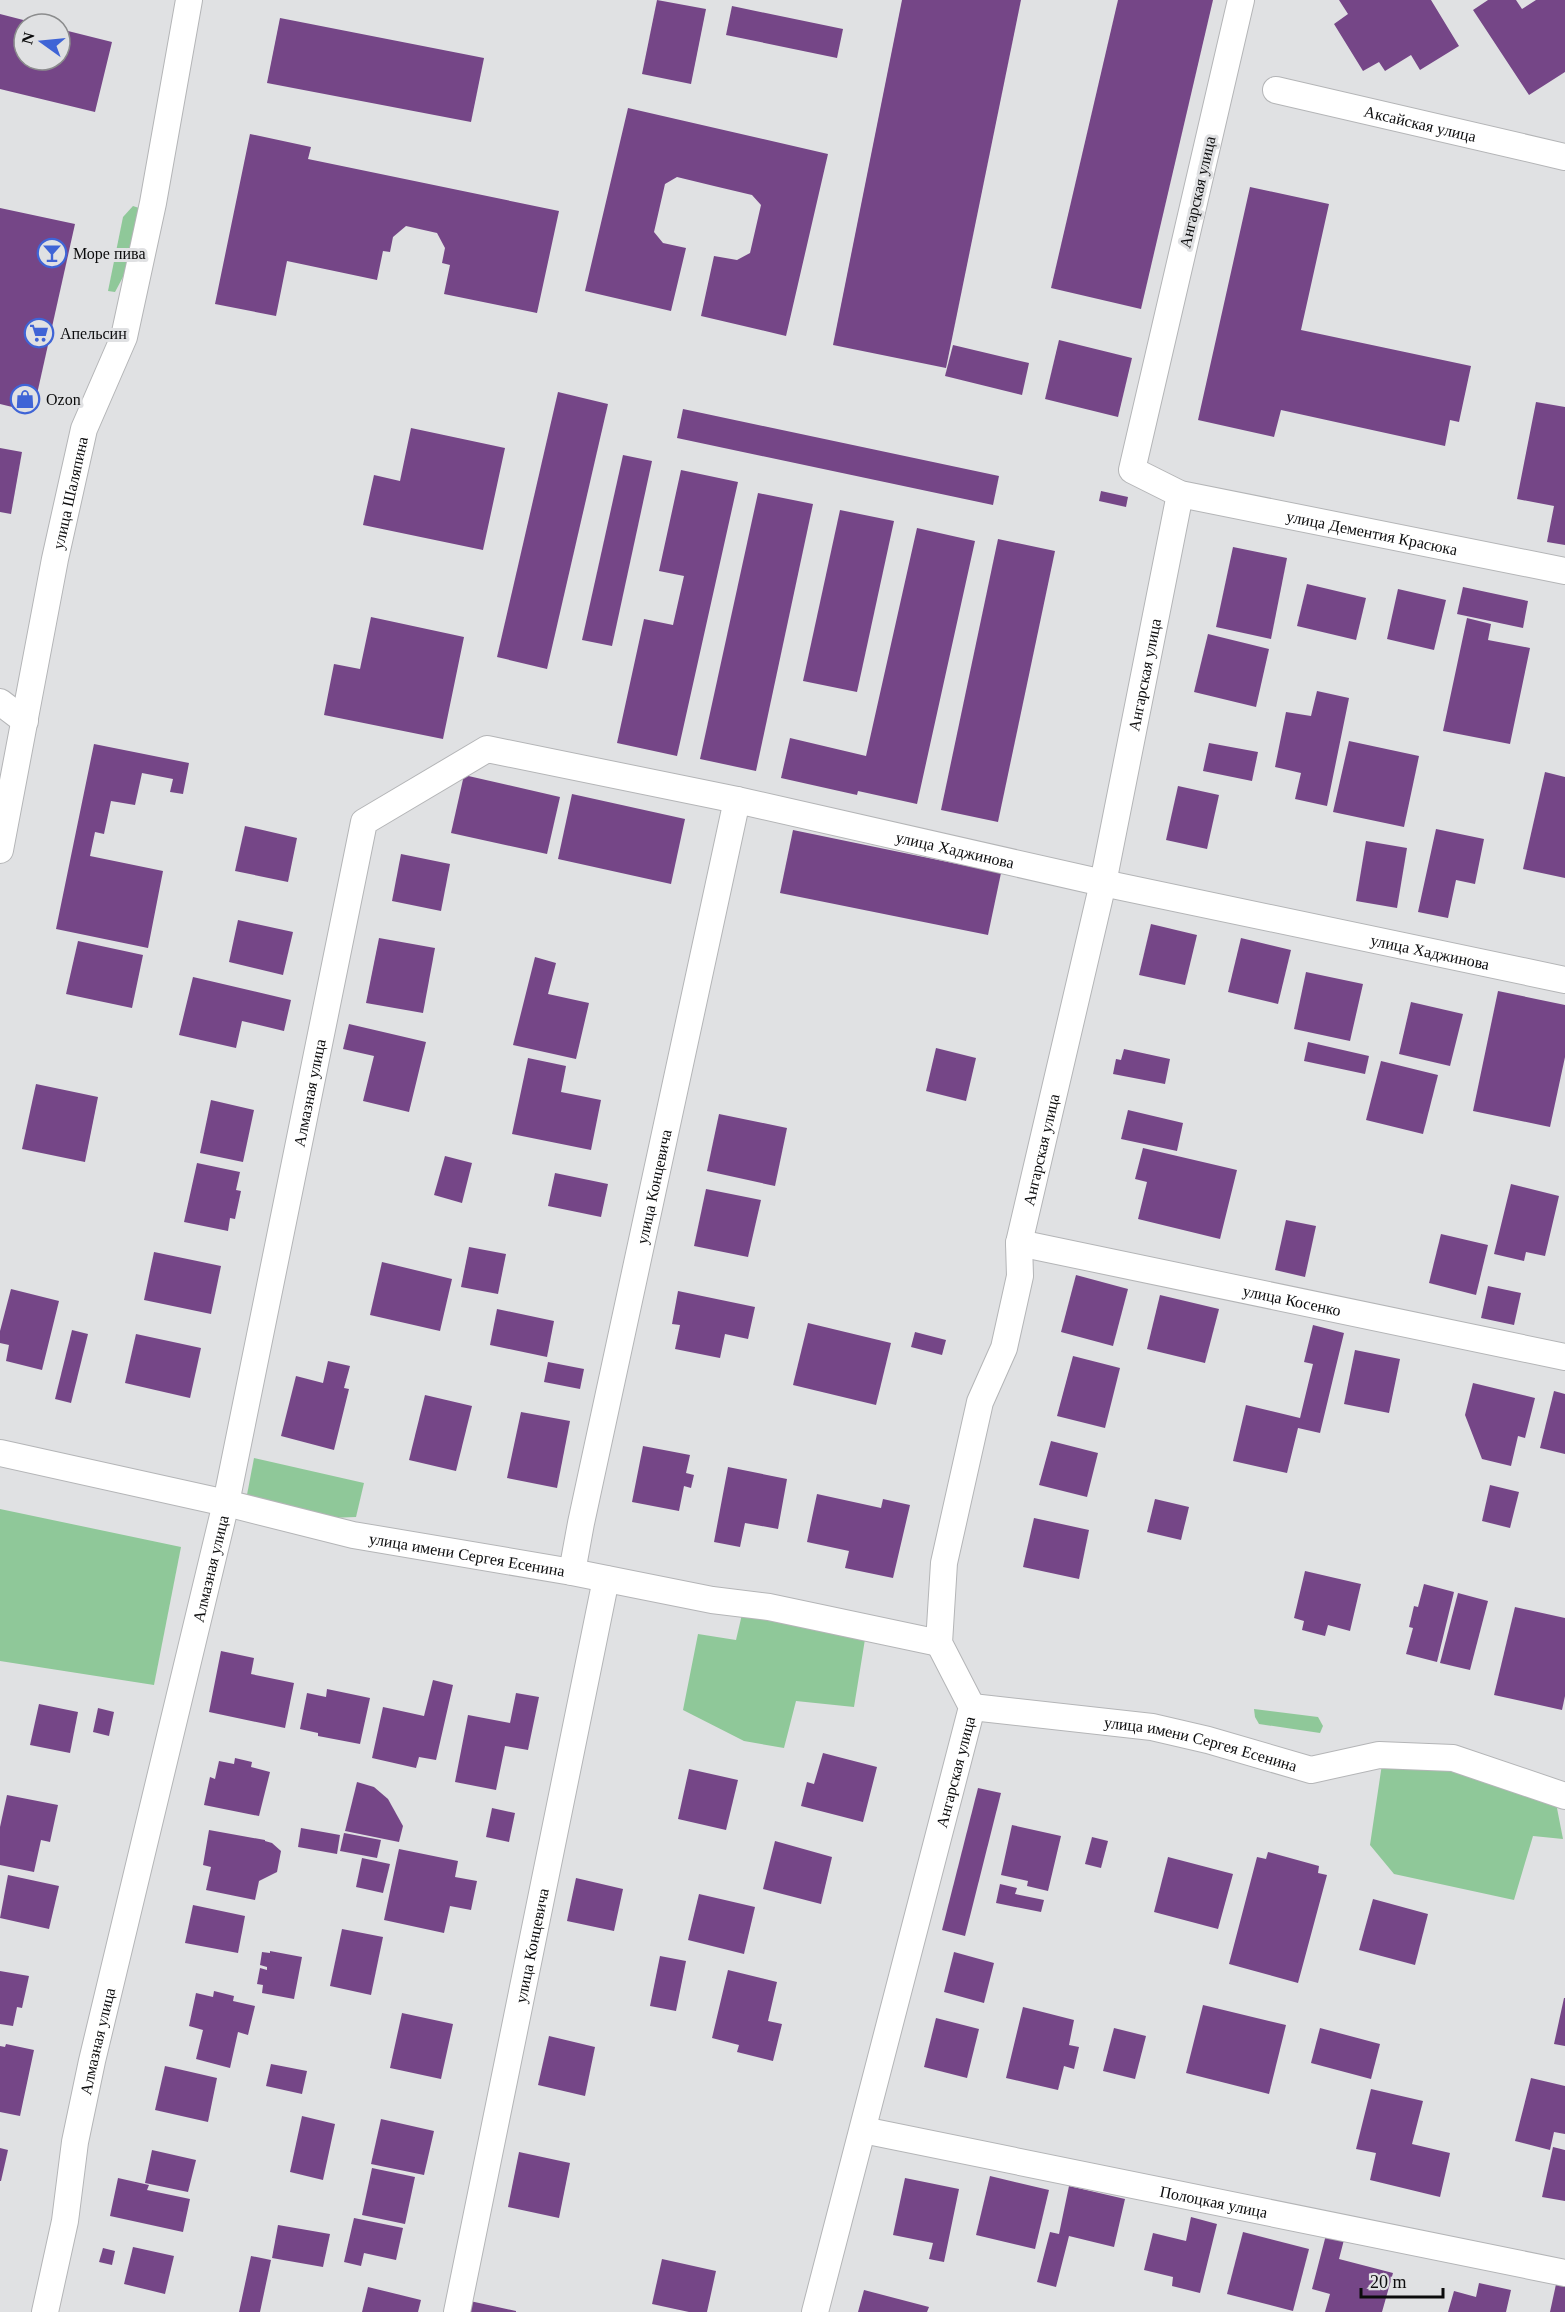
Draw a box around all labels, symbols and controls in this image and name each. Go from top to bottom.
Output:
north arrow [12,12,72,72]
text: N [18,30,38,46]
street label: Аксайская улица [1362,103,1478,145]
street label: Ангарская улица [1176,134,1220,250]
bar icon: Море пива [36,237,68,269]
place label: Море пива [73,245,146,263]
supermarket icon: Апельсин [23,317,55,349]
place label: Апельсин [60,325,127,342]
shop icon: Ozon [9,383,41,415]
place label: Ozon [46,391,81,408]
street label: улица Шаляпина [49,435,91,551]
street label: улица Дементия Красюка [1285,508,1459,558]
street label: Ангарская улица [1125,617,1164,733]
street label: улица Хаджинова [894,828,1016,872]
street label: улица Хаджинова [1369,931,1491,973]
street label: Алмазная улица [290,1037,329,1148]
street label: Ангарская улица [1020,1092,1063,1207]
street label: улица Концевича [633,1128,675,1246]
street label: улица Косенко [1241,1282,1343,1319]
street label: Алмазная улица [190,1513,232,1624]
street label: улица имени Сергея Есенина [368,1530,566,1580]
street label: улица имени Сергея Есенина [1103,1714,1299,1775]
street label: Ангарская улица [933,1715,978,1830]
street label: улица Концевича [512,1887,552,2005]
street label: Алмазная улица [77,1986,118,2096]
street label: Полоцкая улица [1158,2183,1269,2221]
scale bar [1361,2261,1444,2299]
text: 20 m [1370,2272,1407,2292]

